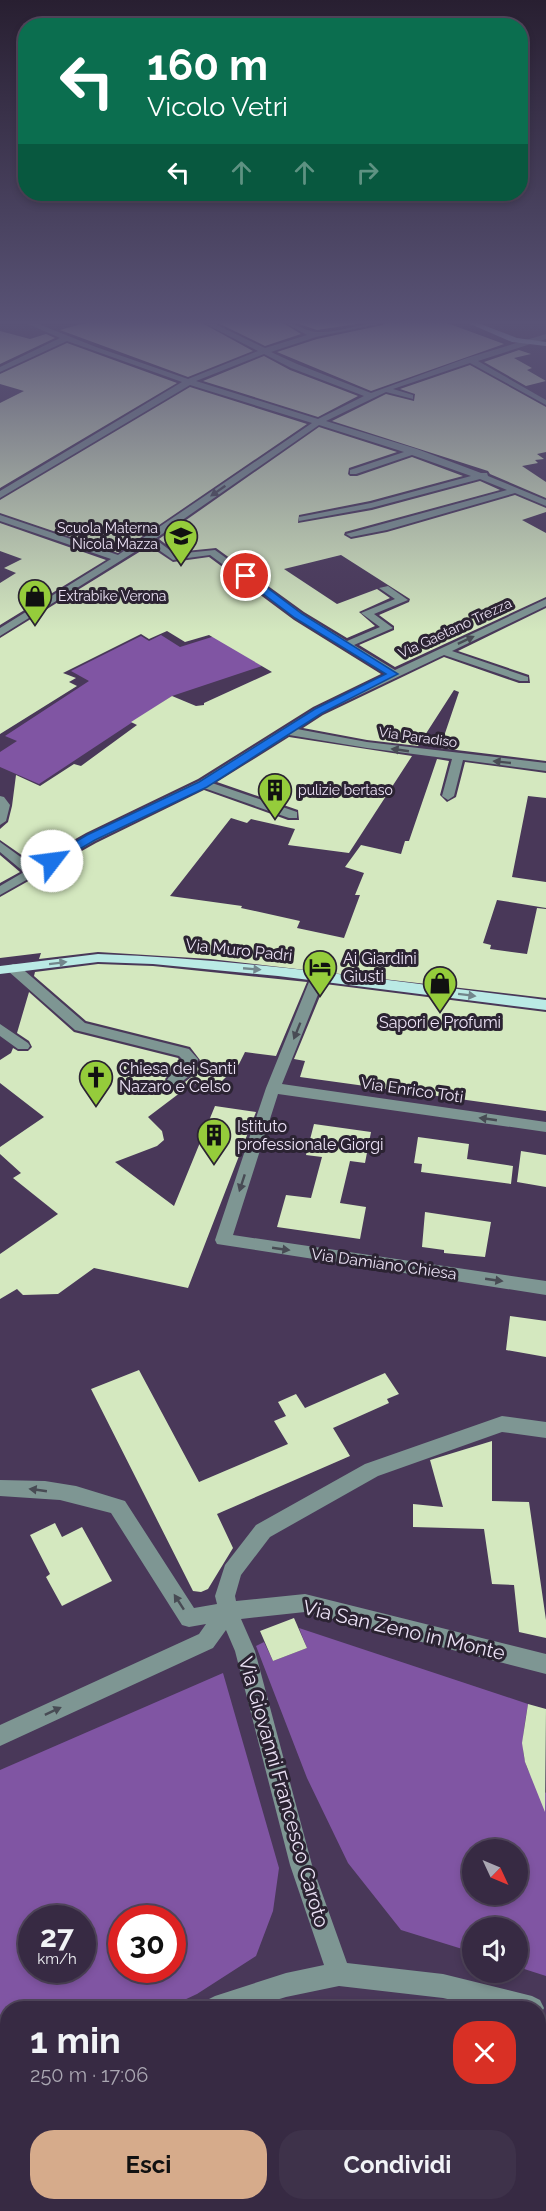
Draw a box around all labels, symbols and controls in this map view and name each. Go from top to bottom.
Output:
text: 160 m [147,41,268,90]
icon: left [48,42,126,120]
text: Vicolo Vetri [147,91,288,122]
icon: left [162,156,195,189]
icon: ahead [225,156,258,189]
icon: ahead [288,156,321,189]
icon: right [351,156,384,189]
one-way arrow [210,485,226,497]
school or university icon: Scuola Materna Nicola Mazza [163,518,199,565]
place label: Scuola Materna Nicola Mazza [57,520,158,552]
pin [220,550,271,601]
icon: arrive [229,559,262,592]
shop icon: Extrabike Verona [17,578,53,625]
place label: Extrabike Verona [58,588,166,604]
street label: Via Gaetano Trezza [396,595,514,661]
one-way arrow [457,636,474,645]
street label: Via Paradiso [378,724,458,750]
one-way arrow [390,745,409,754]
one-way arrow [492,757,511,767]
building icon: pulizie bertaso [257,772,293,819]
place label: pulizie bertaso [298,782,393,798]
position arrow [20,829,84,893]
street label: Via Muro Padri [185,935,293,965]
hotel icon: Ai Giardini Giusti [302,949,338,996]
place label: Ai Giardini Giusti [343,949,417,986]
one-way arrow [49,958,68,967]
one-way arrow [243,964,262,974]
shop icon: Sapori e Profumi [422,965,458,1012]
one-way arrow [457,990,476,1000]
place label: Sapori e Profumi [379,1013,501,1032]
one-way arrow [292,1022,301,1040]
church icon: Chiesa dei Santi Nazaro e Celso [78,1059,114,1106]
place label: Chiesa dei Santi Nazaro e Celso [119,1059,236,1096]
street label: Via Enrico Toti [360,1073,464,1107]
one-way arrow [479,1114,498,1123]
building icon: Istituto professionale Giorgi [196,1117,232,1164]
place label: Istituto professionale Giorgi [237,1117,384,1154]
one-way arrow [236,1174,246,1192]
one-way arrow [271,1244,290,1253]
street label: Via Damiano Chiesa [310,1244,458,1284]
one-way arrow [485,1276,504,1285]
one-way arrow [28,1486,47,1495]
one-way arrow [174,1594,185,1610]
street label: Via San Zeno in Monte [301,1595,508,1665]
street label: Via Giovanni Francesco Caroto [234,1654,334,1930]
one-way arrow [45,1707,62,1716]
north arrow [462,1839,528,1905]
map controls [462,1839,528,1983]
speed limit sign: 30 [108,1905,186,1983]
button: sound [462,1917,528,1983]
text: 27 [40,1919,74,1954]
text: km/h [37,1950,77,1968]
text: 1 min [30,2019,121,2061]
button: close [453,2021,516,2084]
text: 250 m · 17:06 [30,2063,148,2087]
button: Esci [30,2130,267,2199]
button: Condividi [279,2130,516,2199]

